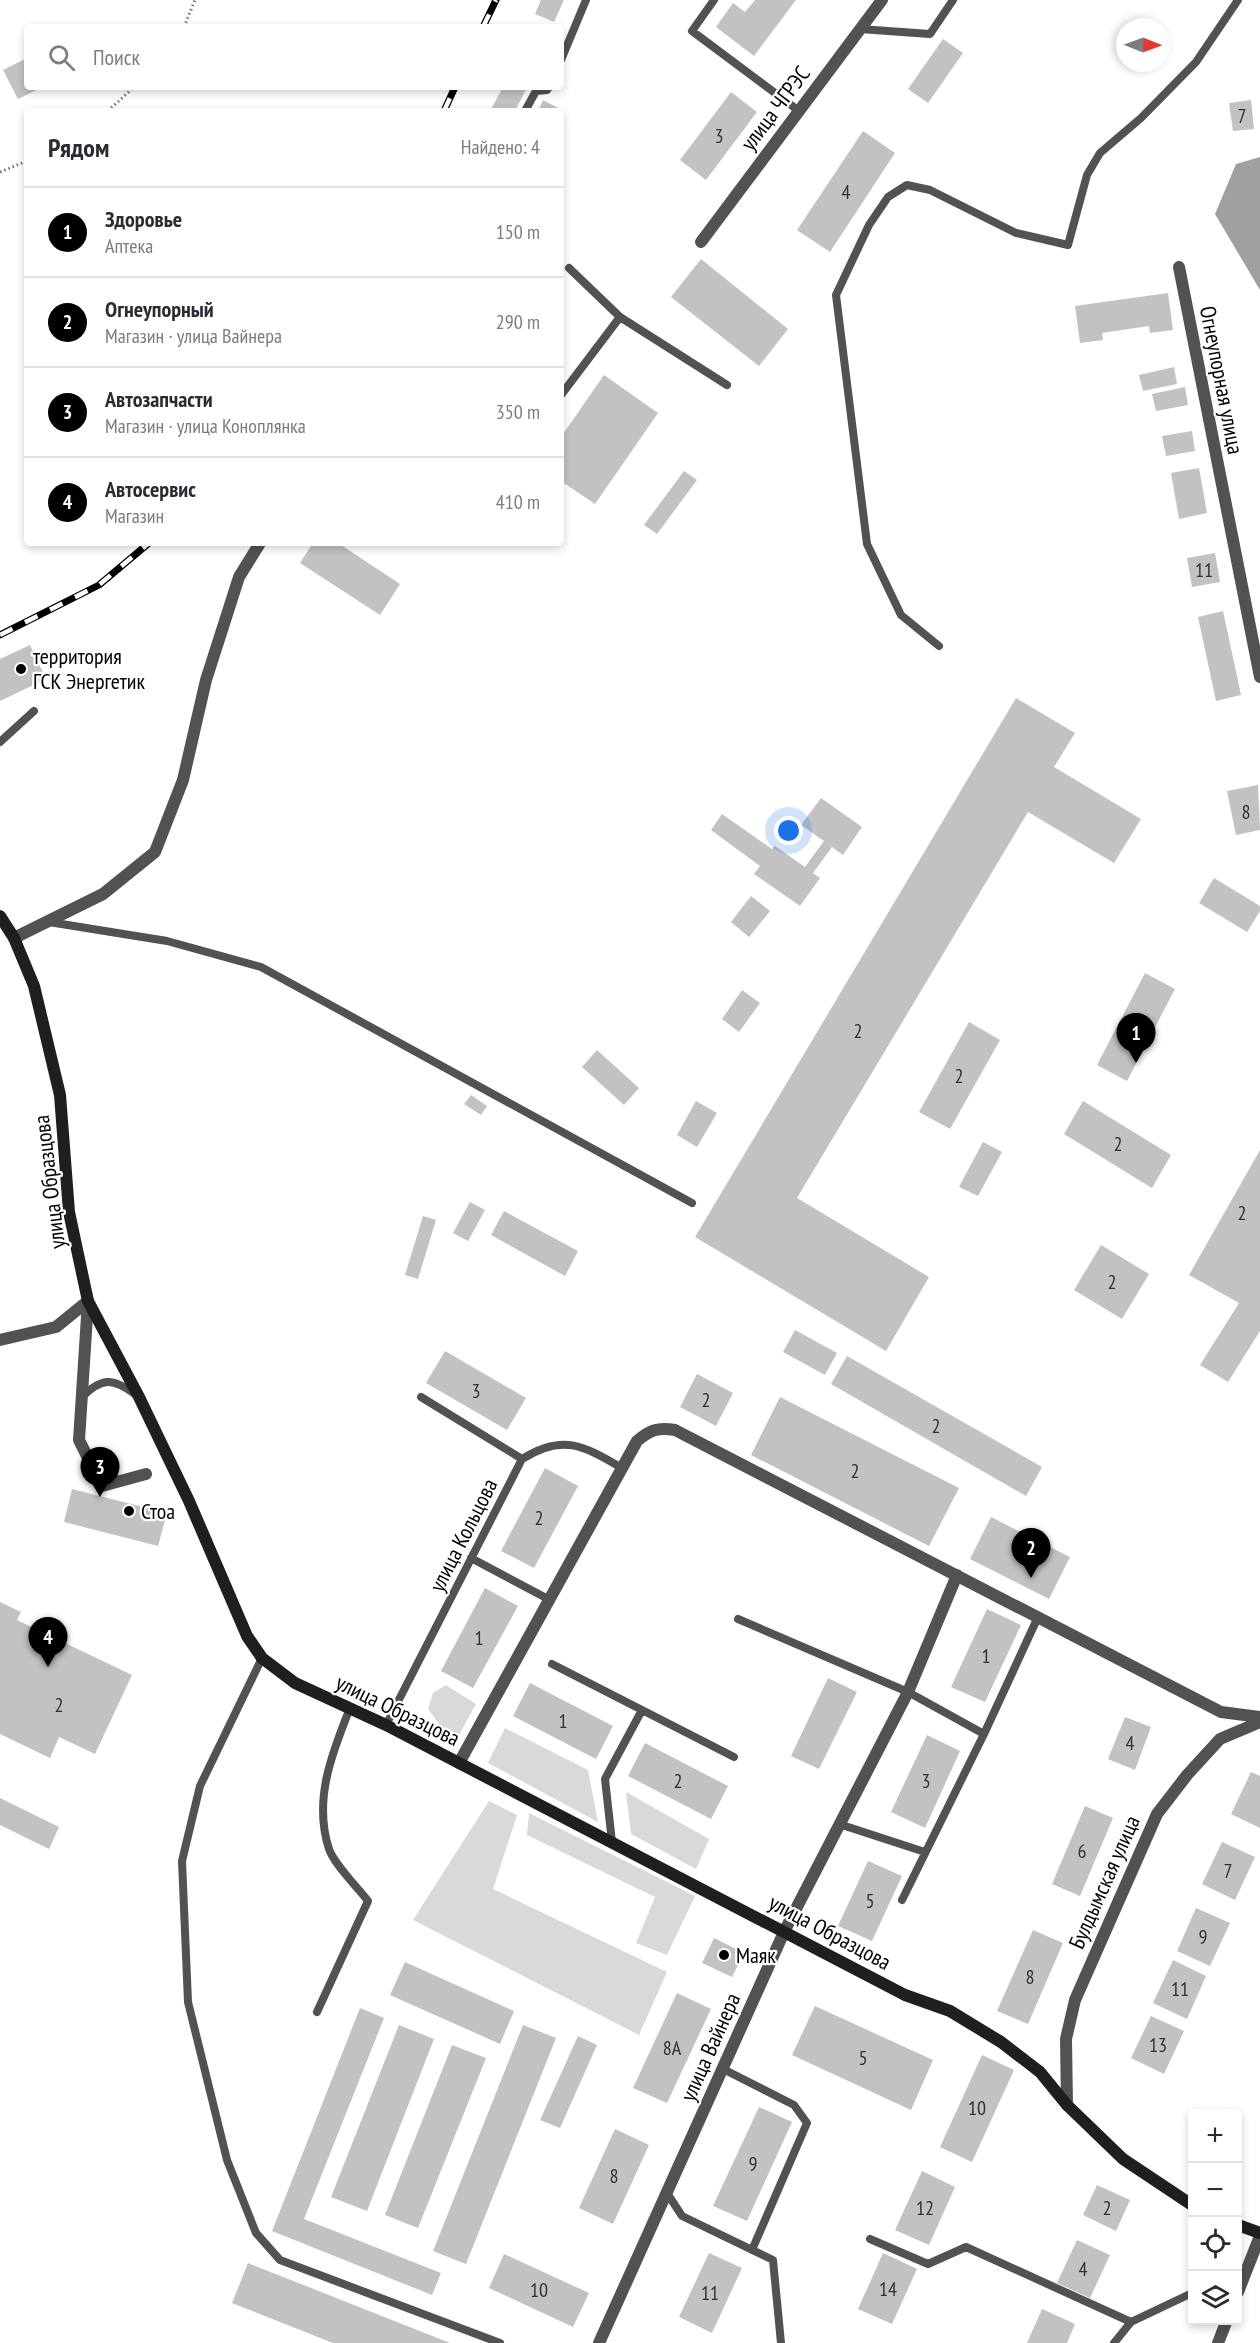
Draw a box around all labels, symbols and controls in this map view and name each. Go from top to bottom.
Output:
north arrow [1116,18,1170,72]
search box [24,24,564,90]
icon: search [45,41,78,74]
text: Поиск [93,43,140,71]
street label: улица ЧГРЭС [734,60,816,156]
house number: 7 [1238,103,1247,129]
house number: 3 [715,123,724,149]
text: Рядом [48,131,109,164]
text: Найдено: 4 [461,134,540,160]
house number: 4 [842,179,851,205]
text: Здоровье [105,205,182,233]
text: 1 [63,219,72,245]
text: 150 m [496,219,540,245]
text: Аптека [105,233,153,259]
text: Огнеупорный [105,295,214,323]
street label: Огнеупорная улица [1194,304,1250,456]
text: 2 [63,309,72,335]
text: 290 m [496,309,540,335]
text: Магазин · улица Вайнера [105,323,282,349]
text: Автозапчасти [105,385,213,413]
text: 3 [63,399,72,425]
text: 350 m [496,399,540,425]
text: Магазин · улица Коноплянка [105,413,306,439]
text: Автосервис [105,475,196,503]
text: 4 [63,489,72,515]
text: 410 m [496,489,540,515]
text: Магазин [105,503,164,529]
house number: 11 [1195,557,1213,583]
place label: территория ГСК Энергетик [33,642,146,695]
marker: территория ГСК Энергетик [14,662,28,676]
house number: 8 [1242,799,1251,825]
your location [774,816,803,845]
pin: 1 [1116,1014,1156,1063]
house number: 2 [854,1018,863,1044]
house number: 2 [955,1063,964,1089]
street label: улица Образцова [27,1114,71,1250]
house number: 2 [1114,1131,1123,1157]
house number: 2 [1238,1200,1247,1226]
house number: 2 [1108,1269,1117,1295]
house number: 3 [472,1378,481,1404]
house number: 2 [702,1387,711,1413]
house number: 2 [932,1413,941,1439]
pin: 3 [80,1448,120,1497]
house number: 2 [851,1458,860,1484]
street label: улица Кольцова [423,1474,503,1596]
place label: Стоа [141,1497,175,1525]
marker: Стоа [122,1504,136,1518]
house number: 2 [535,1505,544,1531]
pin: 2 [1012,1528,1050,1578]
pin: 4 [28,1618,68,1667]
house number: 1 [475,1625,484,1651]
house number: 1 [982,1643,991,1669]
street label: улица Образцова [331,1668,465,1752]
house number: 2 [55,1692,64,1718]
house number: 1 [559,1708,568,1734]
house number: 4 [1126,1730,1135,1756]
house number: 2 [674,1768,683,1794]
house number: 3 [922,1768,931,1794]
street label: Булдымская улица [1062,1811,1146,1953]
house number: 6 [1078,1838,1087,1864]
house number: 7 [1224,1858,1233,1884]
street label: улица Образцова [764,1888,896,1976]
house number: 5 [866,1888,875,1914]
house number: 9 [1199,1924,1208,1950]
place label: Маяк [736,1941,776,1969]
marker: Маяк [717,1948,731,1962]
house number: 8 [1026,1964,1035,1990]
house number: 11 [1171,1976,1189,2002]
street label: улица Вайнера [674,1988,746,2106]
house number: 13 [1149,2032,1167,2058]
house number: 8А [663,2035,682,2061]
house number: 5 [859,2045,868,2071]
house number: 10 [968,2095,986,2121]
map controls [1188,2109,1242,2325]
button: + [1188,2109,1242,2163]
house number: 9 [749,2151,758,2177]
house number: 8 [610,2163,619,2189]
button: − [1188,2163,1242,2217]
house number: 12 [916,2195,934,2221]
house number: 2 [1103,2195,1112,2221]
button: locate [1188,2217,1242,2271]
house number: 4 [1079,2256,1088,2282]
button: layers [1188,2271,1242,2325]
house number: 14 [879,2276,897,2302]
house number: 10 [530,2277,548,2303]
house number: 11 [701,2280,719,2306]

